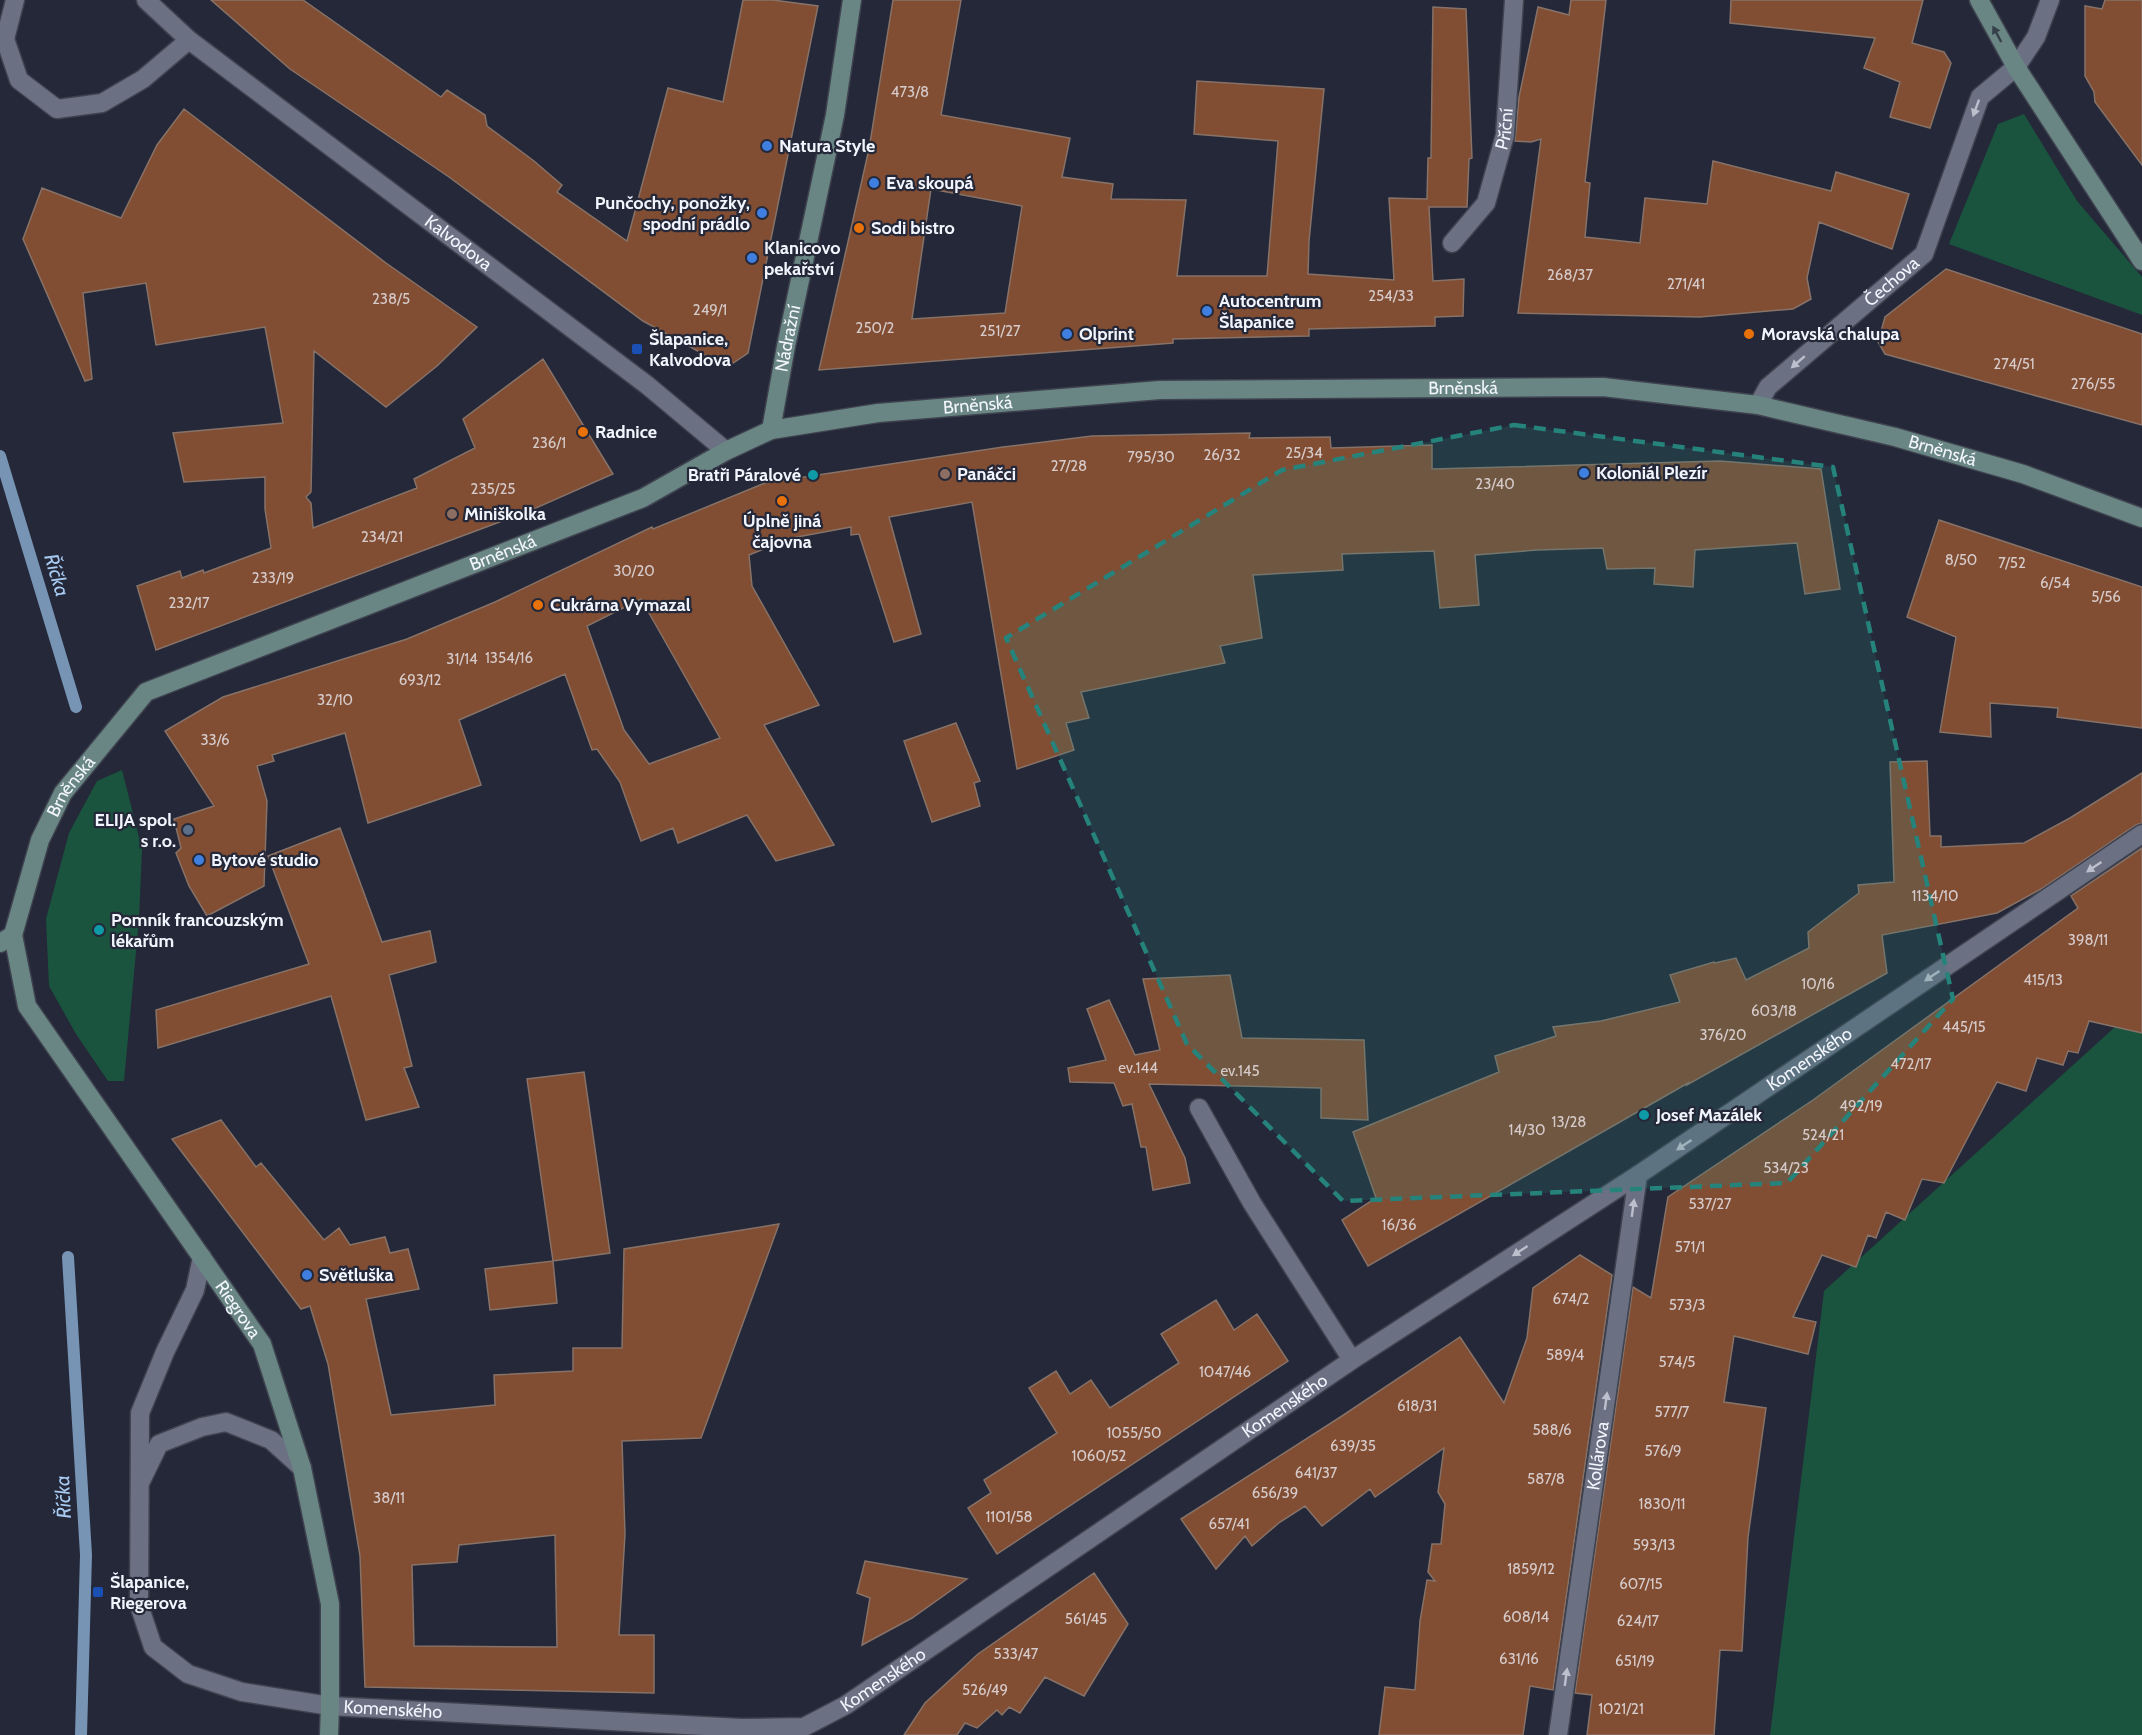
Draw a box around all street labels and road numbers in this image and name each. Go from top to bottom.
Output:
street label: Příční [1490,107,1518,152]
street label: Kalvodova [420,210,497,276]
street label: Čechova [1860,252,1924,311]
street label: Nádražní [771,303,805,374]
street label: Brněnská [1428,377,1498,399]
street label: Brněnská [942,391,1014,419]
street label: Brněnská [1906,430,1979,471]
street label: Brněnská [466,530,540,576]
street label: Brněnská [42,751,100,821]
street label: Komenského [1762,1022,1856,1096]
street label: Riegrova [210,1276,266,1343]
street label: Komenského [1238,1369,1332,1443]
street label: Kollárova [1582,1420,1614,1492]
street label: Komenského [836,1643,930,1717]
street label: Komenského [343,1696,443,1723]

